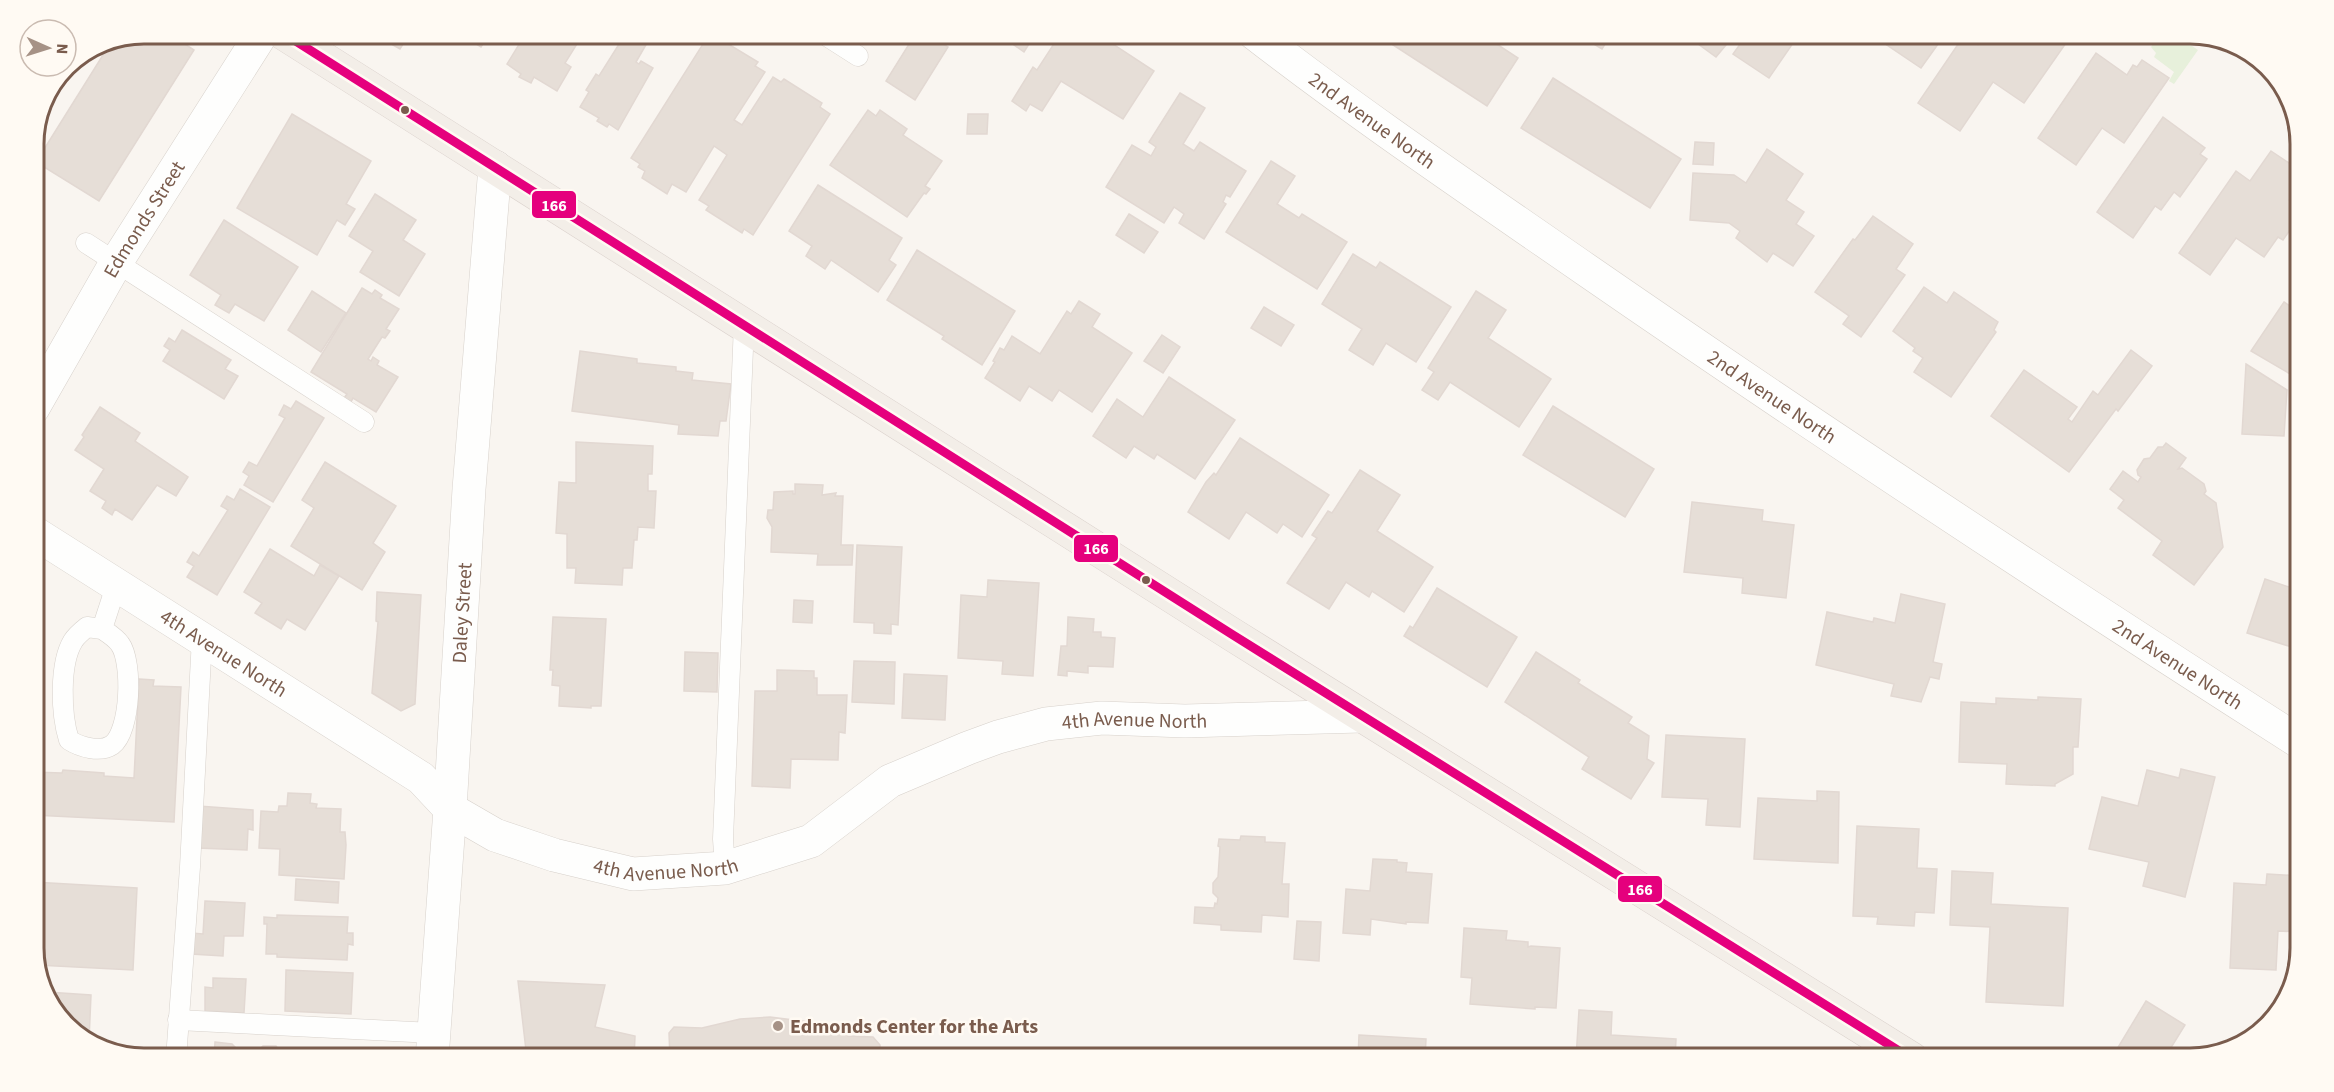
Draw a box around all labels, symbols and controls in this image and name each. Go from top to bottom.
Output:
north arrow [18,18,78,78]
text: N [51,43,73,55]
street label: 2nd Avenue North [1302,66,1441,176]
unlabelled marker [399,104,411,116]
street label: Edmonds Street [97,156,192,283]
line badge: 166 [531,190,577,219]
text: 166 [541,195,567,217]
street label: 2nd Avenue North [1701,344,1842,451]
line badge: 166 [1073,534,1119,563]
text: 166 [1083,538,1109,560]
street label: Daley Street [446,562,480,664]
unlabelled marker [1140,574,1152,586]
street label: 4th Avenue North [154,603,292,705]
street label: 2nd Avenue North [2107,612,2248,717]
street label: 4th Avenue North [1060,705,1208,737]
street label: 4th Avenue North [590,852,742,889]
line badge: 166 [1617,875,1663,903]
text: 166 [1627,879,1653,901]
place label: Edmonds Center for the Arts [790,1013,1038,1041]
marker: Edmonds Center for the Arts [771,1019,785,1033]

